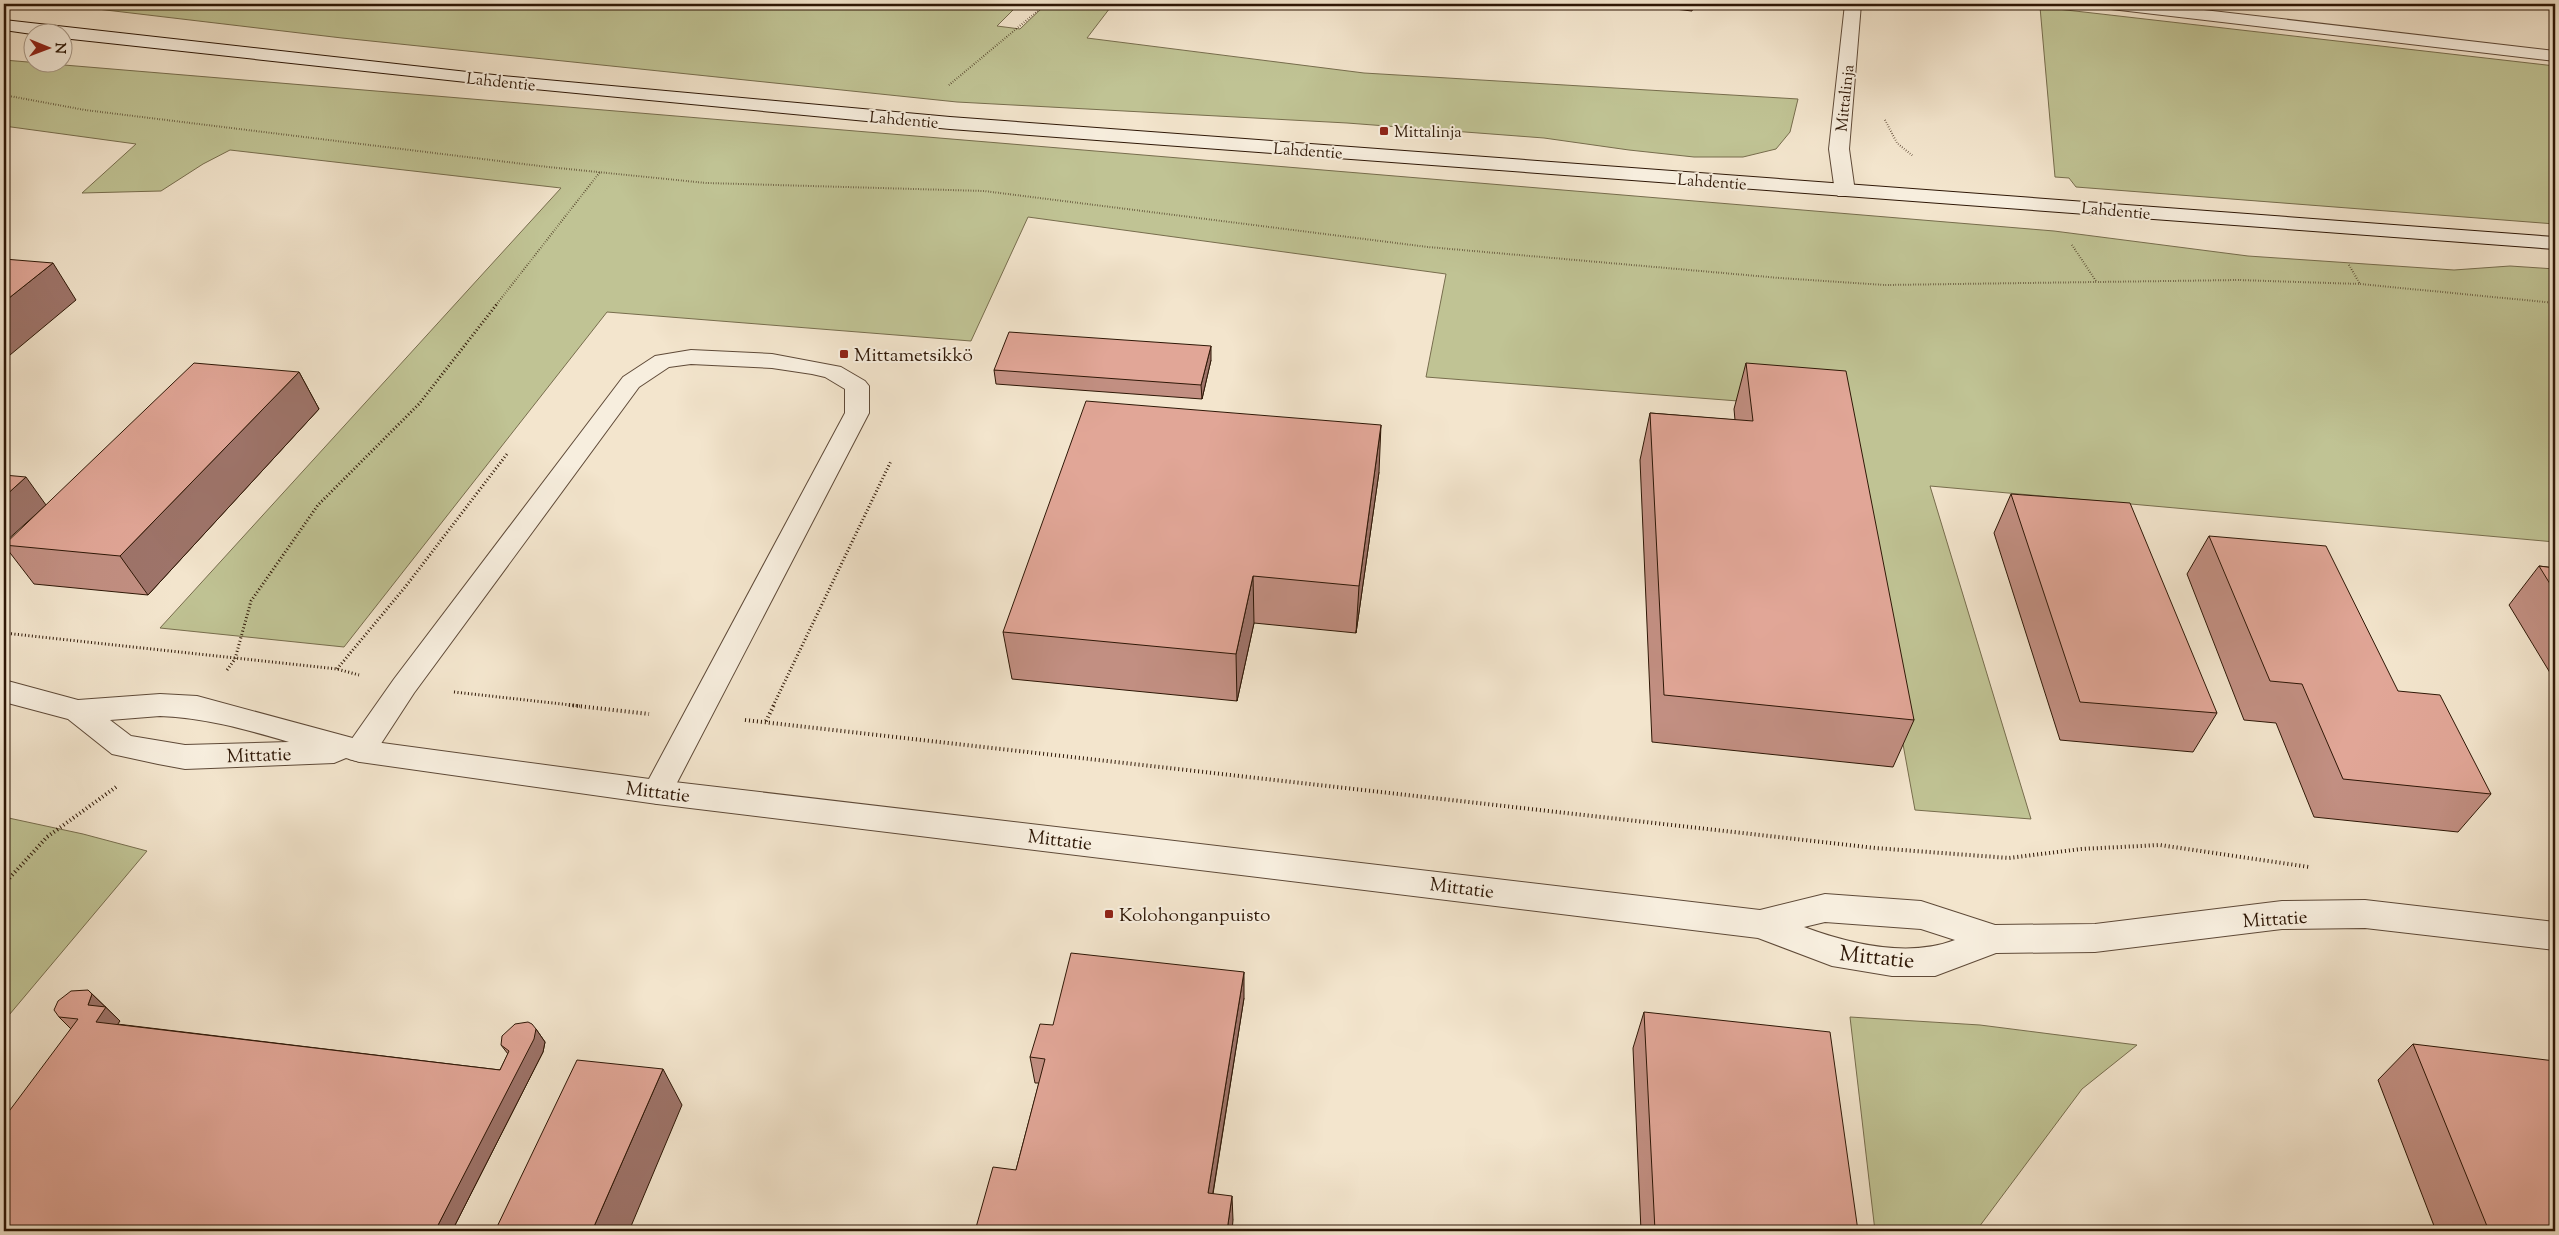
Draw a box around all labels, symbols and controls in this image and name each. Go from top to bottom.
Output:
north arrow [22,22,72,72]
text: N [49,42,69,54]
street label: Mittalinja [1832,63,1862,133]
street label: Lahdentie [465,68,536,99]
street label: Lahdentie [868,107,939,136]
place label: Mittalinja [1394,122,1462,145]
marker: Mittalinja [1378,125,1390,137]
street label: Lahdentie [1272,139,1343,166]
street label: Lahdentie [1676,170,1747,197]
street label: Lahdentie [2080,198,2151,227]
place label: Mittametsikkö [854,343,973,370]
marker: Mittametsikkö [838,348,850,360]
street label: Mittatie [226,742,292,771]
street label: Mittatie [624,776,692,811]
street label: Mittatie [1026,824,1094,859]
street label: Mittatie [1428,872,1496,907]
place label: Kolohonganpuisto [1119,903,1270,930]
street label: Mittatie [2242,905,2309,936]
marker: Kolohonganpuisto [1103,908,1115,920]
street label: Mittatie [1838,939,1916,979]

